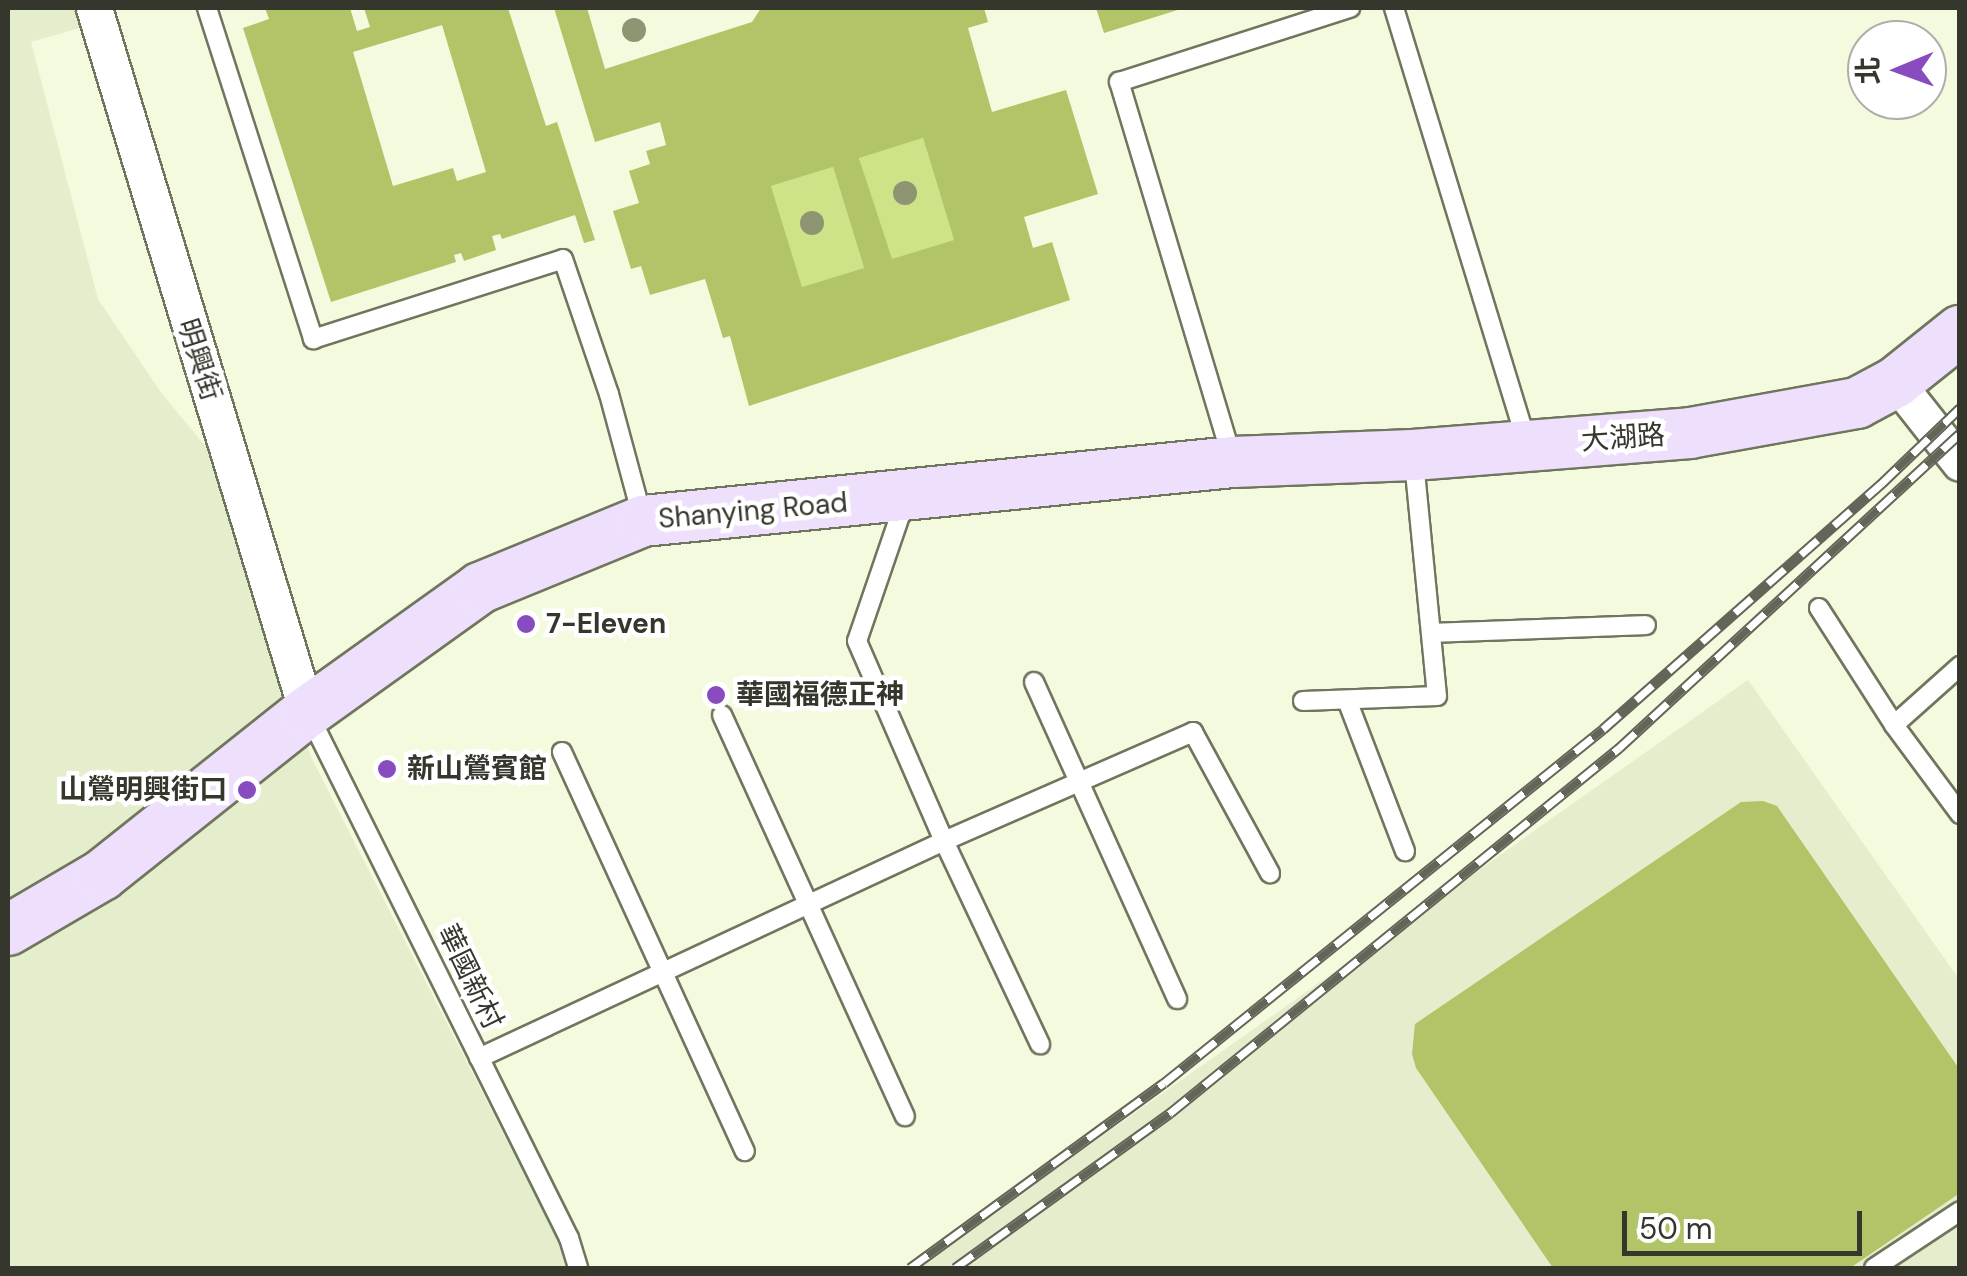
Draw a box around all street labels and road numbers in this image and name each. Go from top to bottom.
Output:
street label: 明興街 [170,315,228,405]
street label: 大湖路 [1580,418,1666,458]
street label: Shanying Road [657,486,849,536]
street label: 華國新村 [430,919,510,1035]

